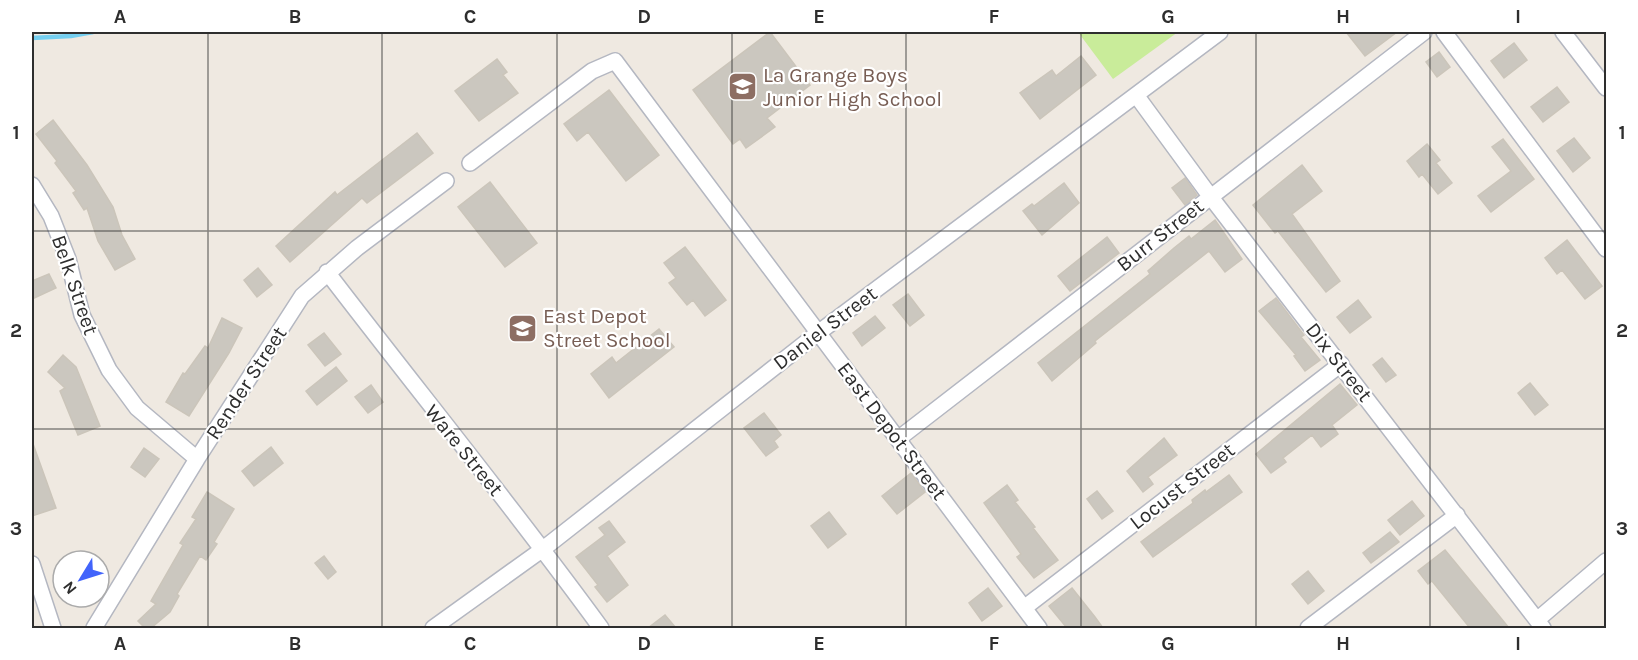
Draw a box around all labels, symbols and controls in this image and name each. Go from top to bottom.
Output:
text: A [114,5,127,28]
text: B [289,5,301,28]
text: C [464,5,476,28]
text: D [637,5,651,28]
text: E [813,5,825,28]
text: F [989,5,1000,28]
text: G [1161,5,1175,28]
text: H [1336,5,1350,28]
text: I [1515,5,1521,28]
place label: La Grange Boys Junior High School [763,63,942,111]
school or university icon: La Grange Boys Junior High School [726,71,758,103]
text: 1 [12,121,20,144]
text: 1 [1618,121,1626,144]
street label: Burr Street [1112,194,1208,276]
street label: Belk Street [47,232,103,338]
street label: Daniel Street [768,281,882,375]
place label: East Depot Street School [543,304,671,352]
school or university icon: East Depot Street School [506,312,538,344]
street label: Dix Street [1301,318,1377,406]
text: 2 [10,319,22,342]
text: 2 [1616,319,1628,342]
street label: Render Street [201,322,291,444]
street label: East Depot Street [832,357,952,505]
street label: Ware Street [420,399,508,501]
street label: Locust Street [1125,438,1239,534]
text: 3 [10,517,22,540]
text: 3 [1616,517,1628,540]
north arrow [51,549,111,609]
text: N [59,578,81,598]
text: A [114,632,127,655]
text: B [289,632,301,655]
text: C [464,632,476,655]
text: D [637,632,651,655]
text: E [813,632,825,655]
text: F [989,632,1000,655]
text: G [1161,632,1175,655]
text: H [1336,632,1350,655]
text: I [1515,632,1521,655]

